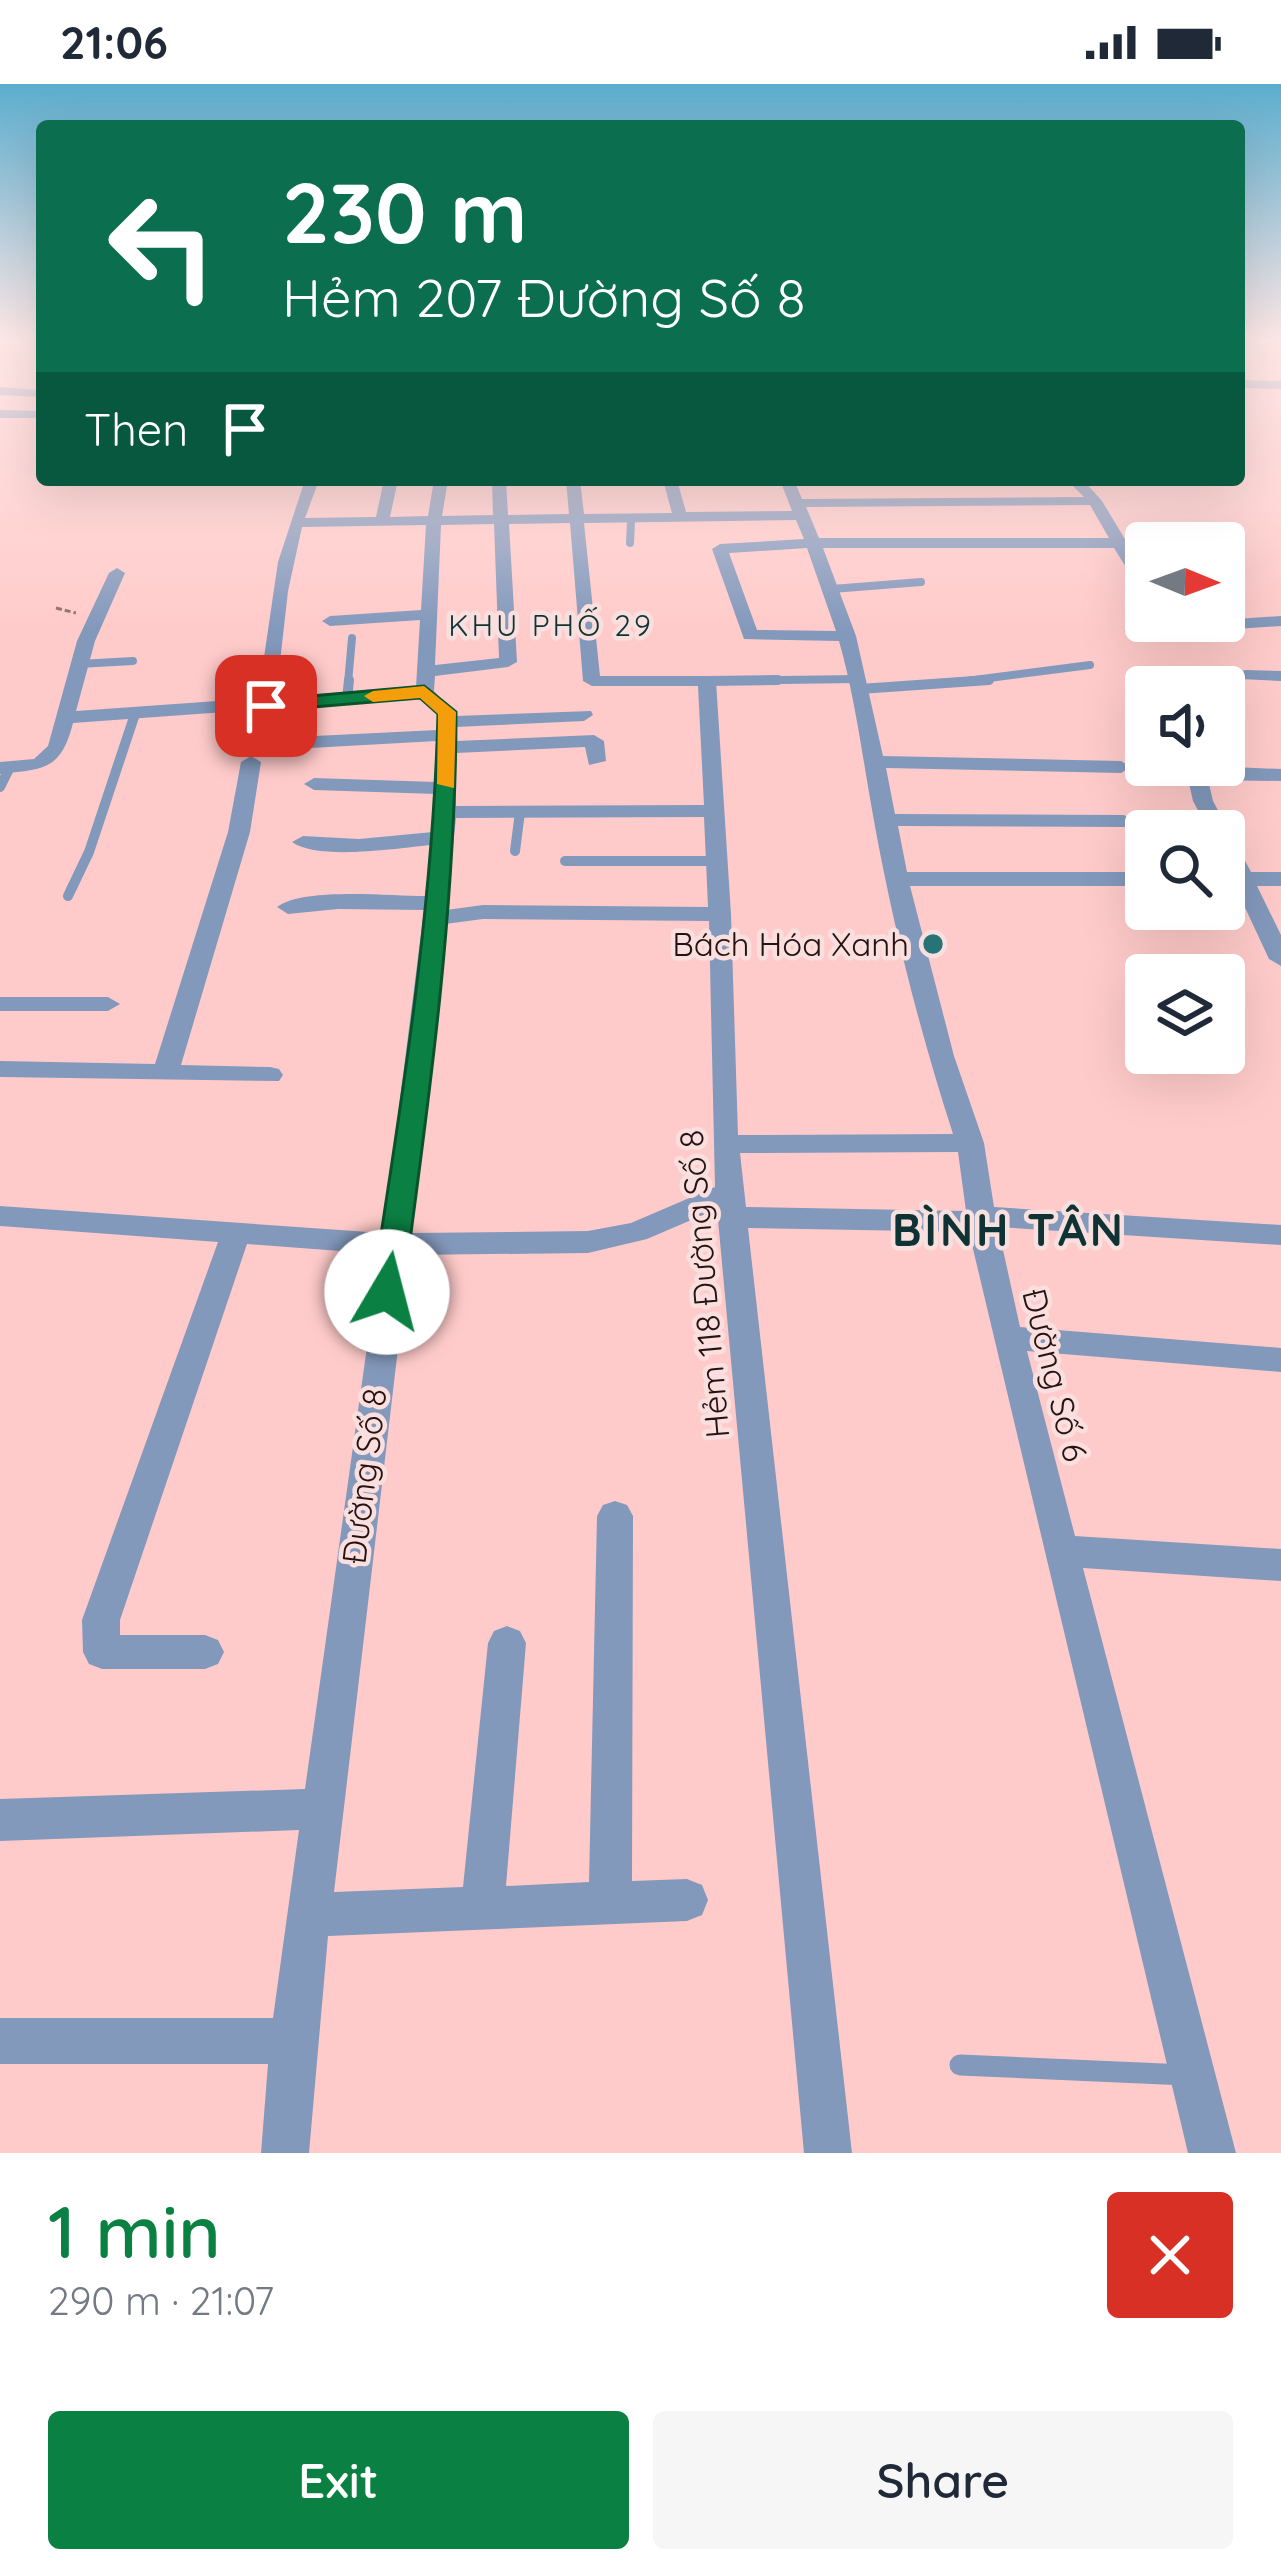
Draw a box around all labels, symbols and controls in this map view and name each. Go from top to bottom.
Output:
text: 21:06 [60,14,168,70]
text: 230 m [282,159,527,264]
icon: left [84,168,240,324]
text: Hẻm 207 Đường Số 8 [282,263,806,331]
icon: arrive [212,396,278,462]
text: Then [84,401,188,457]
north arrow [1125,522,1245,642]
map controls [1125,522,1245,1074]
district label: KHU PHỐ 29 [448,606,654,644]
pin [215,655,317,757]
button: sound [1125,666,1245,786]
icon: arrive [233,673,299,739]
button: search [1125,810,1245,930]
place label: Bách Hóa Xanh [672,923,909,964]
marker: Bách Hóa Xanh [920,931,946,957]
button: layers [1125,954,1245,1074]
street label: Hẻm 118 Đường Số 8 [670,1128,737,1440]
district label: BÌNH TÂN [892,1201,1126,1257]
position arrow [324,1229,450,1355]
street label: Đường Số 6 [1014,1284,1097,1465]
street label: Đường Số 8 [332,1386,395,1566]
text: 1 min [48,2186,221,2276]
button: close [1107,2192,1233,2318]
text: 290 m · 21:07 [48,2276,274,2325]
button: Exit [48,2411,629,2549]
button: Share [653,2411,1233,2549]

